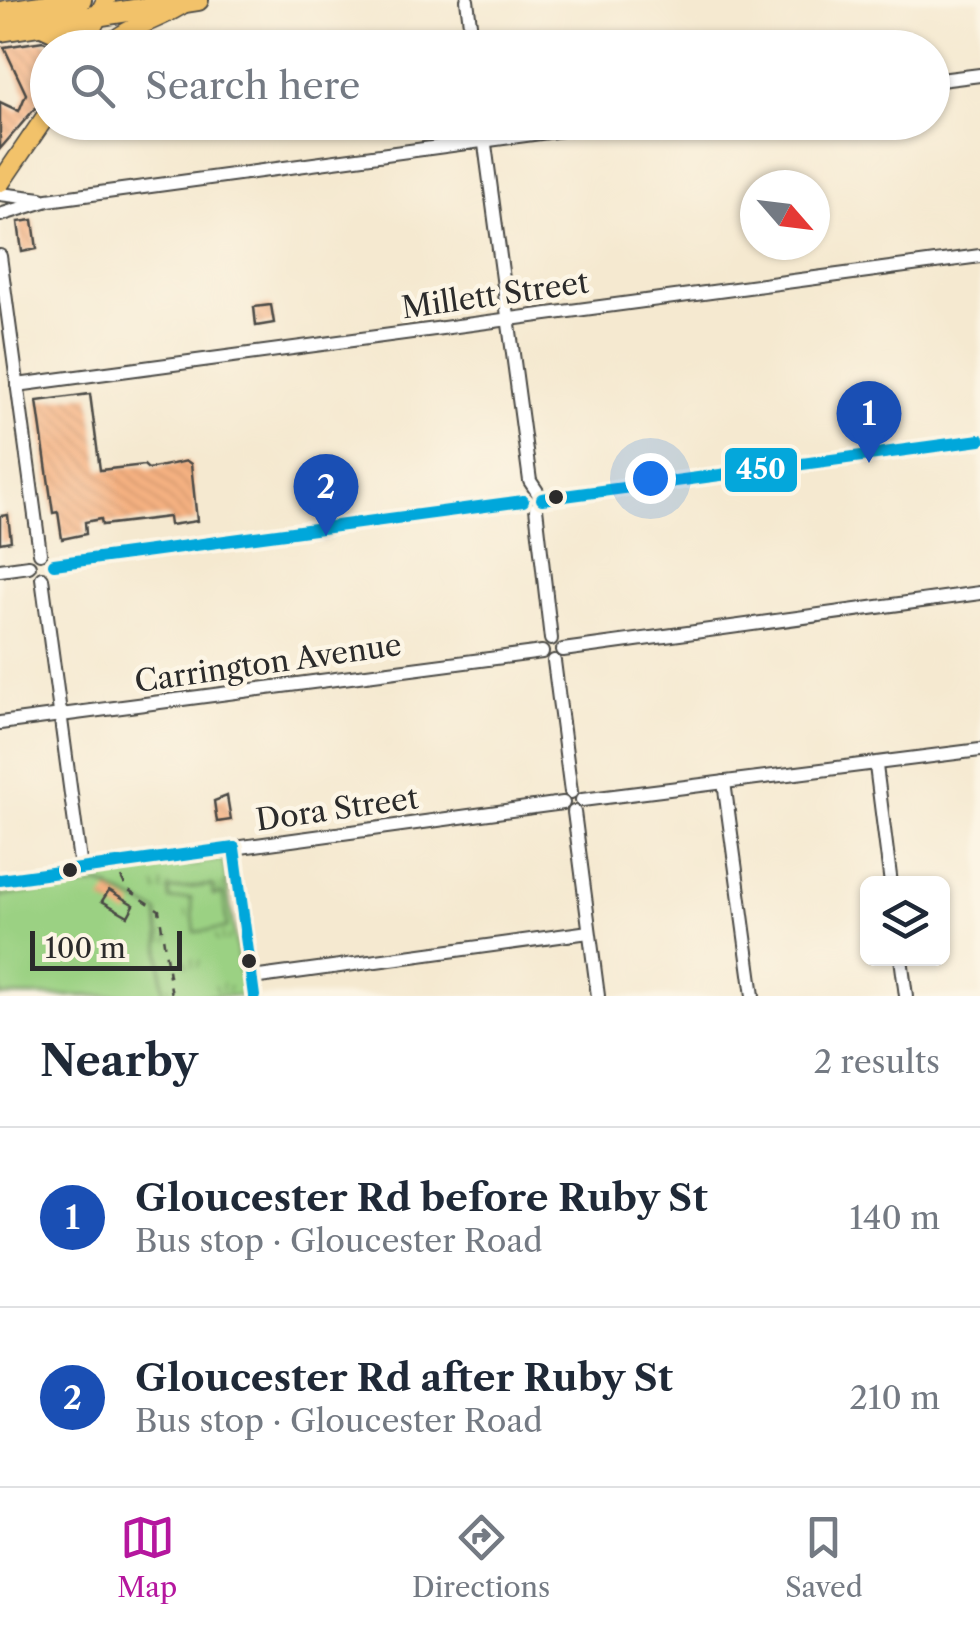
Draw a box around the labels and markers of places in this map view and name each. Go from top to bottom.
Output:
pin: 1 [836,380,902,463]
pin: 2 [294,454,358,536]
unlabelled marker [546,487,566,507]
unlabelled marker [60,860,80,880]
unlabelled marker [239,951,259,971]

